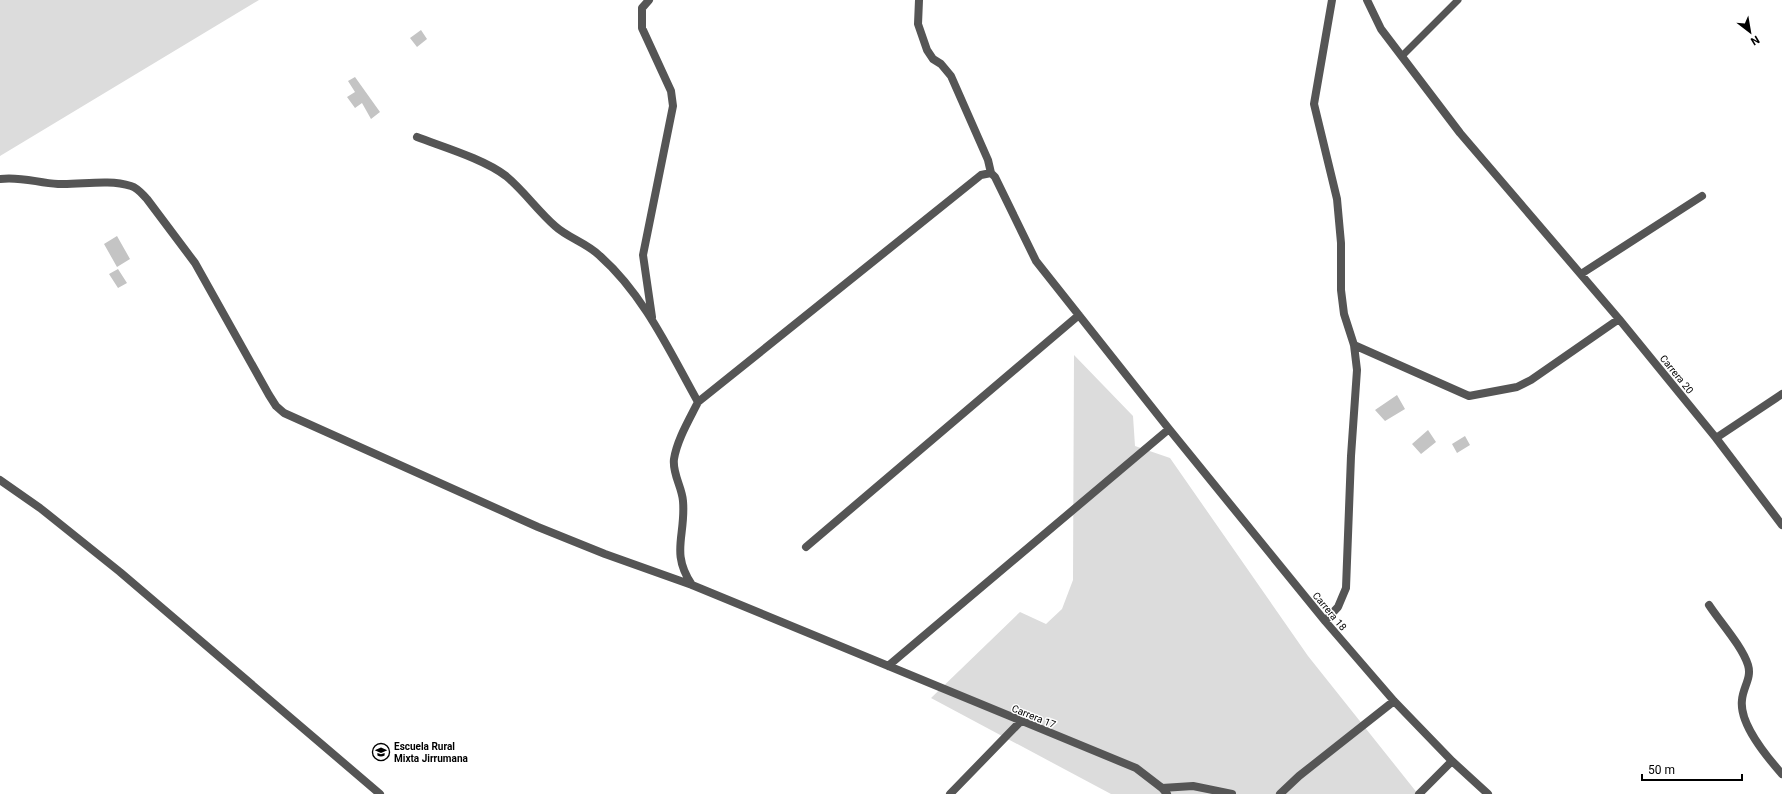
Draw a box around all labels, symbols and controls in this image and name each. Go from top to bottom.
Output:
north arrow [1730,12,1770,52]
text: N [1748,33,1762,48]
street label: Carrera 20 [1658,353,1696,396]
street label: Carrera 18 [1311,590,1349,633]
street label: Carrera 17 [1010,703,1058,730]
place label: Escuela Rural Mixta Jirrumana [394,741,468,764]
school or university icon: Escuela Rural Mixta Jirrumana [371,742,391,762]
scale bar [1642,756,1742,782]
text: 50 m [1648,763,1675,777]

